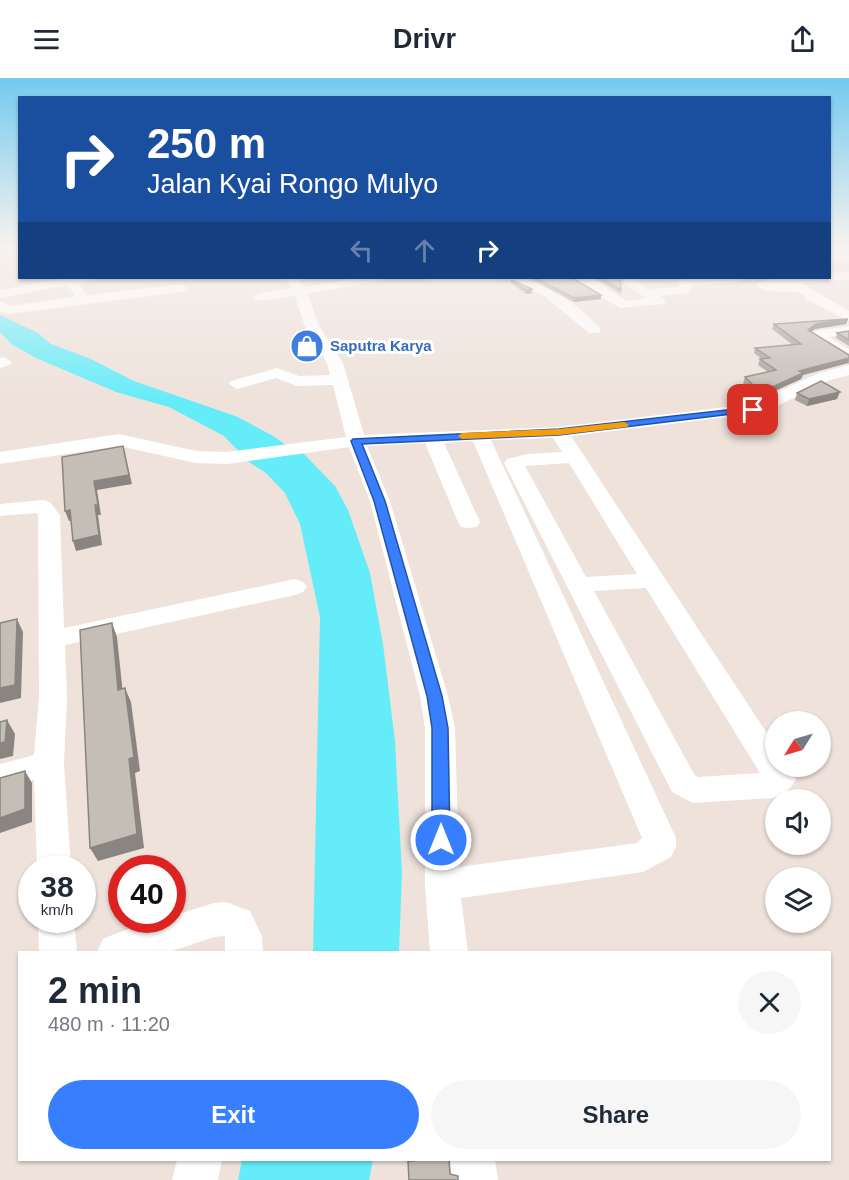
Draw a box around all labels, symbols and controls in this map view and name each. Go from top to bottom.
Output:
icon: menu [30,23,63,56]
icon: share [786,23,819,56]
text: Drivr [393,24,456,54]
icon: right [48,120,126,198]
text: 250 m [147,120,266,167]
text: Jalan Kyai Rongo Mulyo [147,169,438,199]
icon: left [345,234,378,267]
icon: ahead [408,234,441,267]
icon: right [471,234,504,267]
shop icon: Saputra Karya [289,328,325,364]
place label: Saputra Karya [330,337,432,354]
pin [727,384,778,435]
icon: arrive [736,393,769,426]
north arrow [765,711,831,777]
map controls [765,711,831,933]
button: sound [765,789,831,855]
position arrow [409,808,473,872]
speed limit sign: 40 [108,855,186,933]
button: layers [765,867,831,933]
text: 38 [40,870,74,903]
text: km/h [41,901,73,918]
text: 2 min [48,970,142,1011]
button: close [738,971,801,1034]
text: 480 m · 11:20 [48,1013,170,1035]
button: Exit [48,1080,419,1149]
button: Share [431,1080,801,1149]

